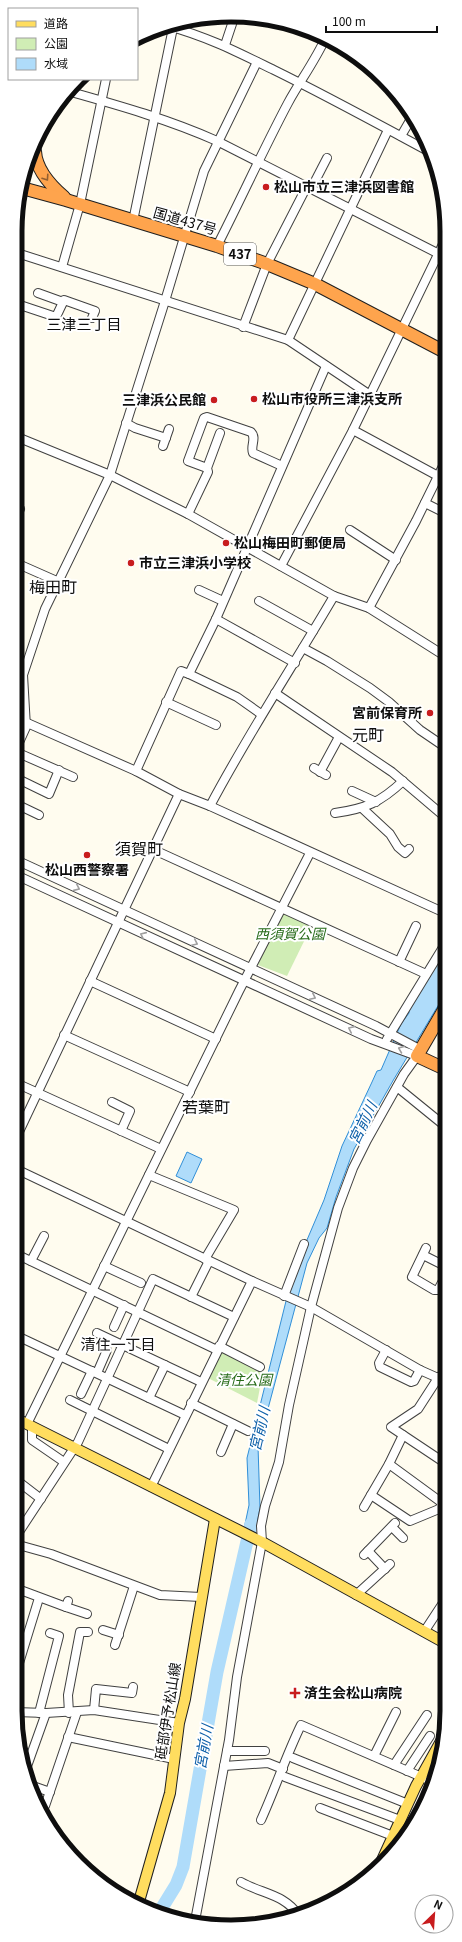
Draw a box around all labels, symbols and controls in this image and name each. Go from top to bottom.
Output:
legend [8,8,138,80]
scale bar [326,8,437,34]
text: 100 m [332,12,366,29]
text: 道路 [44,14,68,31]
text: 公園 [44,34,68,51]
text: 水域 [44,54,68,71]
one-way arrow [41,174,49,181]
place label: 松山市立三津浜図書館 [274,176,414,196]
marker: 松山市立三津浜図書館 [261,182,271,192]
street label: 国道437号 [151,201,219,239]
road number: 437 [224,243,256,265]
district label: 三津三丁目 [46,313,122,334]
place label: 松山市役所三津浜支所 [262,388,402,408]
place label: 三津浜公民館 [122,389,206,409]
marker: 松山市役所三津浜支所 [249,394,259,404]
marker: 三津浜公民館 [209,395,219,405]
place label: 松山梅田町郵便局 [234,532,346,552]
marker: 松山梅田町郵便局 [221,538,231,548]
place label: 市立三津浜小学校 [139,552,251,572]
marker: 市立三津浜小学校 [126,558,136,568]
district label: 梅田町 [29,574,77,598]
place label: 宮前保育所 [352,702,422,722]
marker: 宮前保育所 [425,708,435,718]
district label: 元町 [352,722,384,746]
district label: 須賀町 [115,836,163,860]
marker: 松山西警察署 [82,850,92,860]
place label: 松山西警察署 [45,859,129,879]
one-way arrow [73,883,80,891]
park label: 西須賀公園 [255,923,327,943]
one-way arrow [140,932,148,940]
one-way arrow [191,938,198,946]
one-way arrow [309,992,316,1000]
one-way arrow [348,1026,355,1034]
one-way arrow [397,1045,404,1053]
district label: 若葉町 [182,1094,230,1118]
water label: 宮前川 [342,1096,382,1147]
district label: 清住一丁目 [80,1333,156,1354]
park label: 清住公園 [216,1369,274,1389]
water label: 宮前川 [243,1402,274,1453]
street label: 砥部伊予松山線 [149,1661,185,1761]
place label: 済生会松山病院 [304,1682,402,1702]
marker: 済生会松山病院 [289,1687,301,1699]
water label: 宮前川 [188,1721,217,1771]
north arrow [414,1894,454,1934]
text: N [432,1895,446,1913]

